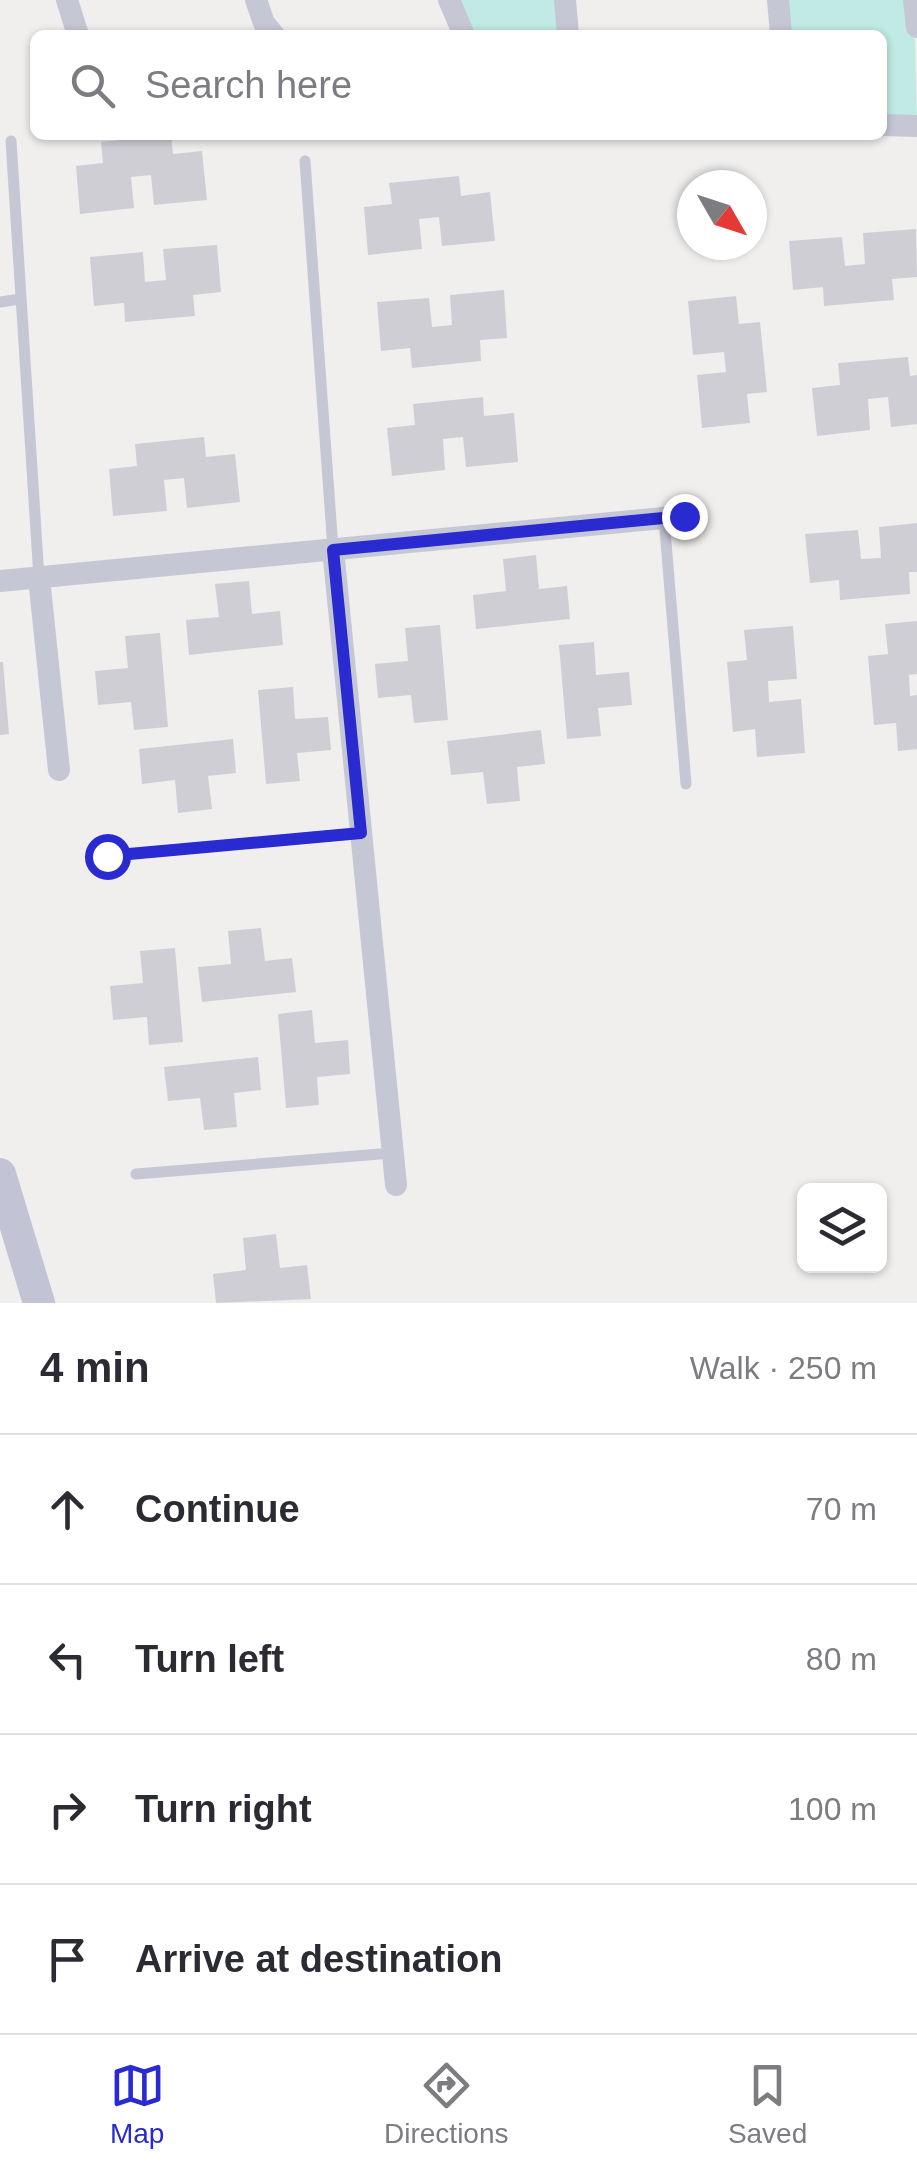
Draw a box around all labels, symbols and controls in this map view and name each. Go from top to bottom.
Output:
search box [30,30,887,140]
icon: search [65,58,120,113]
text: Search here [145,64,352,106]
north arrow [677,170,767,260]
route end [662,494,708,540]
route start [85,834,131,880]
map controls [797,1183,887,1273]
button: layers [797,1183,887,1273]
text: 4 min [40,1344,150,1391]
text: Walk · 250 m [690,1350,877,1386]
icon: ahead [40,1482,95,1537]
text: Continue [135,1488,300,1530]
text: 70 m [806,1491,877,1527]
icon: left [40,1632,95,1687]
text: Turn left [135,1638,284,1680]
text: 80 m [806,1641,877,1677]
icon: right [40,1782,95,1837]
text: Turn right [135,1788,312,1830]
text: 100 m [788,1791,877,1827]
icon: arrive [40,1932,95,1987]
text: Arrive at destination [135,1938,502,1980]
tab: Map [110,2058,165,2150]
tab: Directions [384,2058,509,2150]
tab: Saved [728,2058,807,2150]

